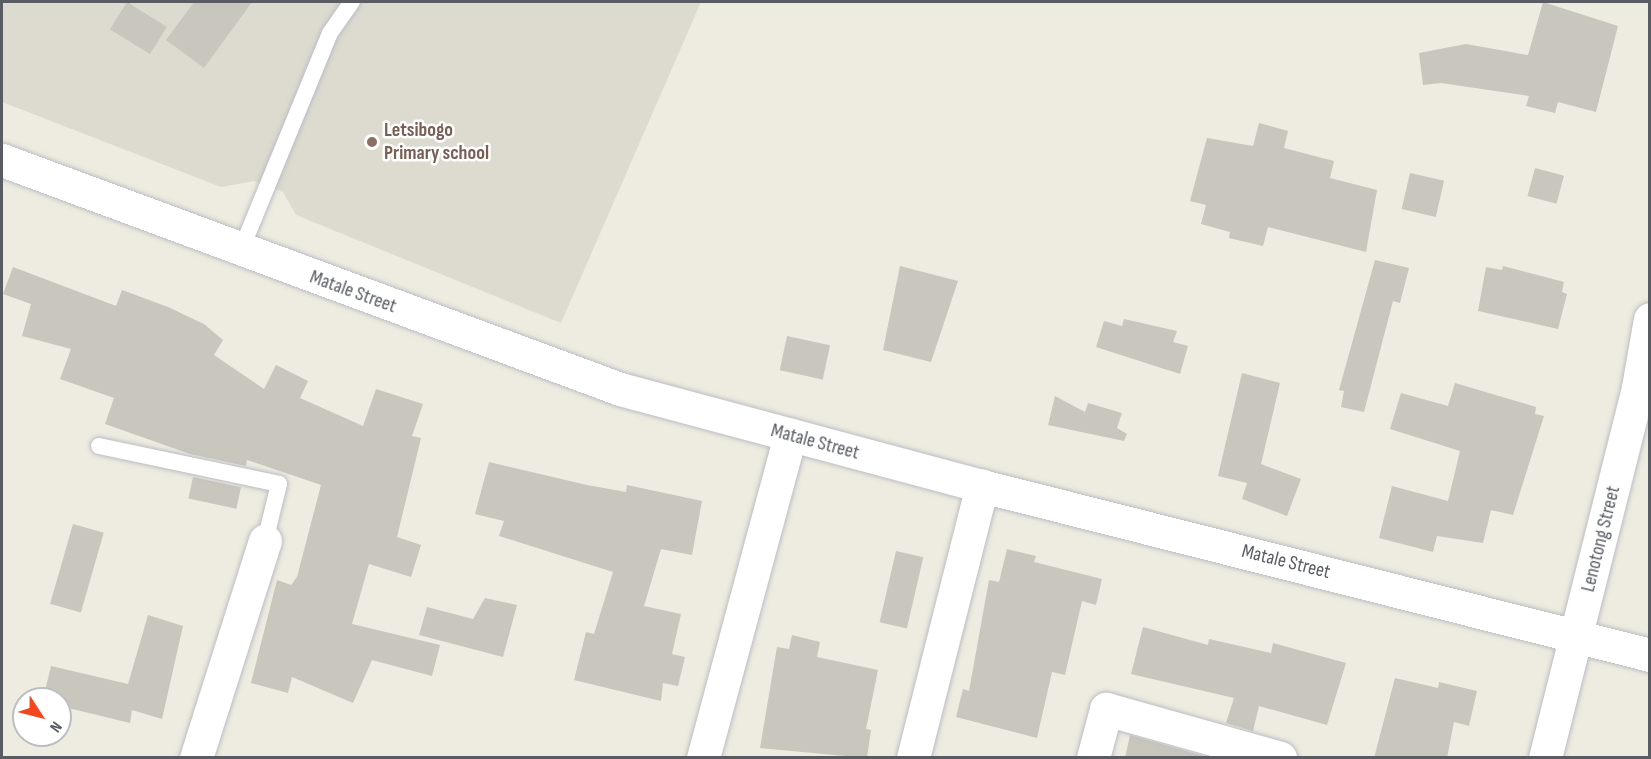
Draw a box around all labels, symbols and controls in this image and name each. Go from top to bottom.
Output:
place label: Letsibogo Primary school [384,118,489,165]
marker: Letsibogo Primary school [365,135,379,149]
street label: Matale Street [306,265,400,319]
street label: Matale Street [768,419,862,465]
street label: Lenotong Street [1576,484,1626,594]
street label: Matale Street [1239,539,1333,585]
north arrow [12,687,72,747]
text: N [45,718,66,736]

